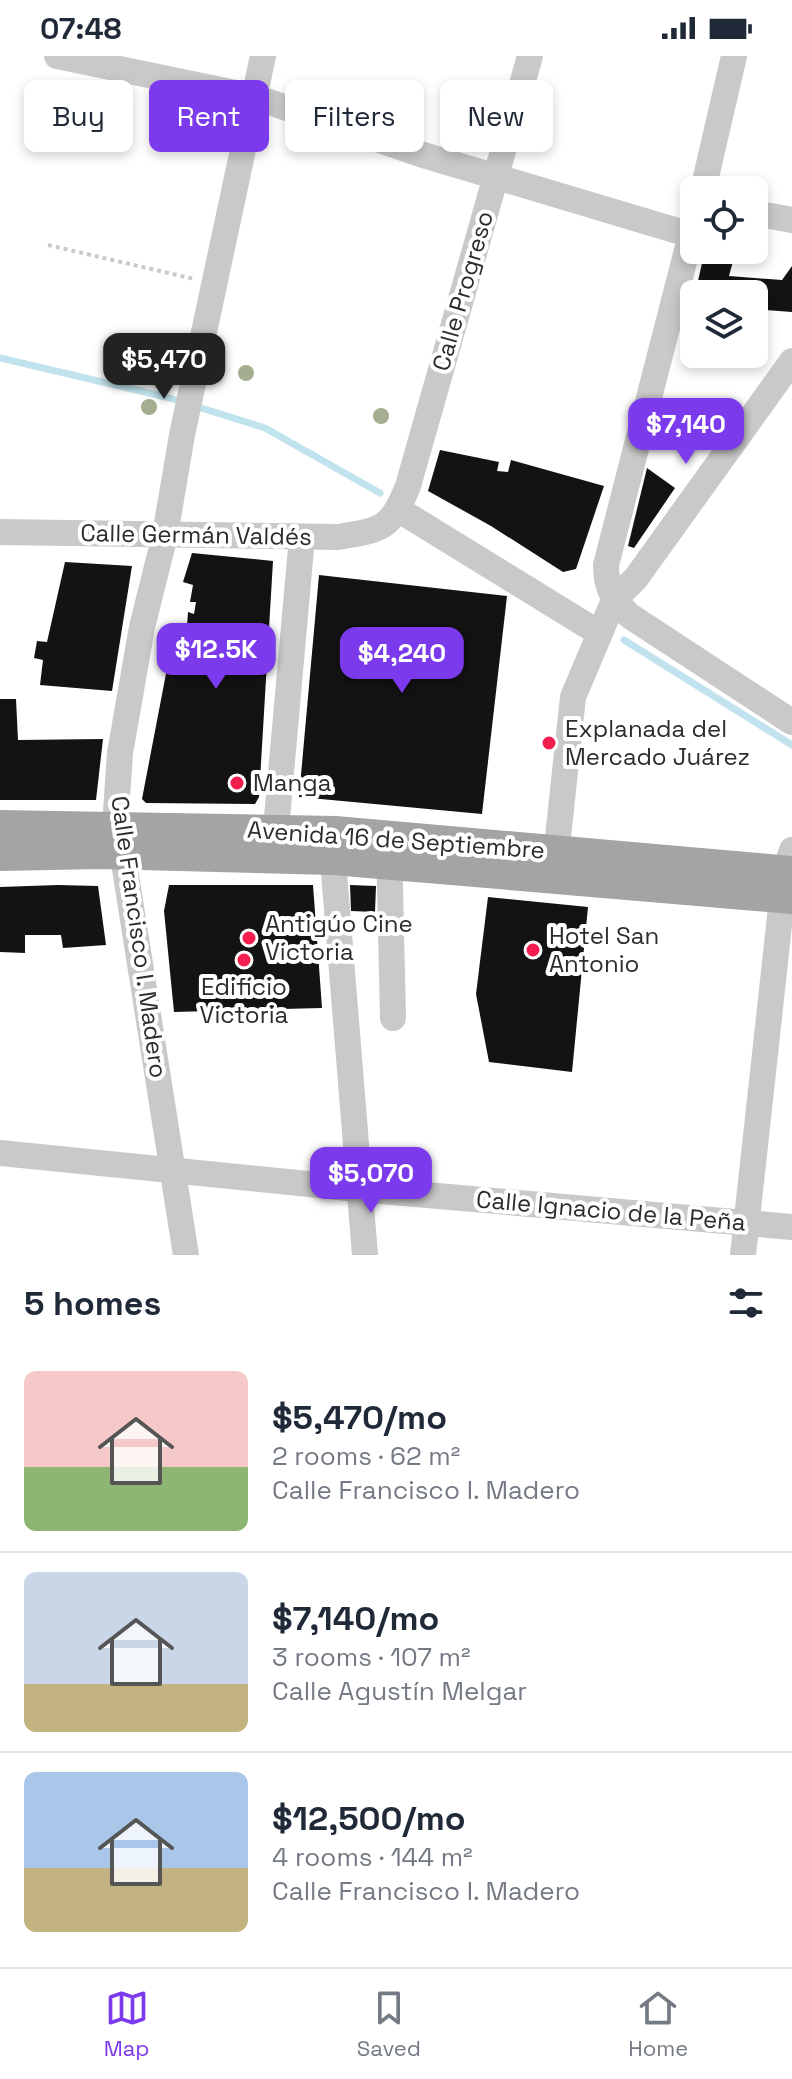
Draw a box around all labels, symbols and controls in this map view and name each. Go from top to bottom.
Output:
text: 07:48 [40,9,121,48]
chip: Buy [24,80,133,152]
chip: Rent [149,80,269,152]
chip: Filters [285,80,424,152]
chip: New [440,80,553,152]
map controls [680,176,768,368]
button: locate [680,176,768,264]
street label: Calle Progreso [425,207,500,374]
button: layers [680,280,768,368]
pin: $5,470 [99,333,229,401]
text: $5,470 [121,342,207,376]
pin: $7,140 [621,398,751,466]
text: $7,140 [646,407,726,441]
street label: Calle Germán Valdés [80,517,312,552]
pin: $12.5K [151,623,281,691]
pin: $4,240 [337,627,467,695]
text: $12.5K [175,632,257,666]
text: $4,240 [358,636,446,670]
place label: Explanada del Mercado Juárez [565,713,750,772]
marker: Explanada del Mercado Juárez [540,734,558,752]
place label: Manga [253,767,332,798]
marker: Manga [228,774,246,792]
street label: Calle Francisco I. Madero [104,794,175,1080]
street label: Avenida 16 de Septiembre [246,814,546,865]
place label: Antigúo Cine Victoria [265,908,413,967]
place label: Hotel San Antonio [549,920,659,979]
marker: Antigúo Cine Victoria [240,929,258,947]
marker: Hotel San Antonio [524,941,542,959]
marker: Edificio Victoria [235,951,253,969]
place label: Edificio Victoria [200,971,289,1030]
pin: $5,070 [306,1147,436,1215]
text: $5,070 [328,1156,414,1190]
street label: Calle Ignacio de la Peña [475,1183,747,1238]
icon: filters [724,1281,768,1325]
text: 5 homes [24,1282,161,1325]
text: $5,470/mo [272,1396,447,1439]
icon: home [88,1403,184,1499]
text: 2 rooms · 62 m² [272,1439,460,1473]
text: Calle Francisco I. Madero [272,1473,580,1507]
text: $7,140/mo [272,1597,439,1640]
icon: home [88,1604,184,1700]
text: 3 rooms · 107 m² [272,1640,470,1674]
text: Calle Agustín Melgar [272,1674,527,1708]
text: $12,500/mo [272,1797,466,1840]
icon: home [88,1804,184,1900]
text: 4 rooms · 144 m² [272,1840,473,1874]
text: Calle Francisco I. Madero [272,1874,580,1908]
tab: Map [104,1986,150,2062]
tab: Saved [357,1986,421,2062]
tab: Home [628,1986,688,2062]

